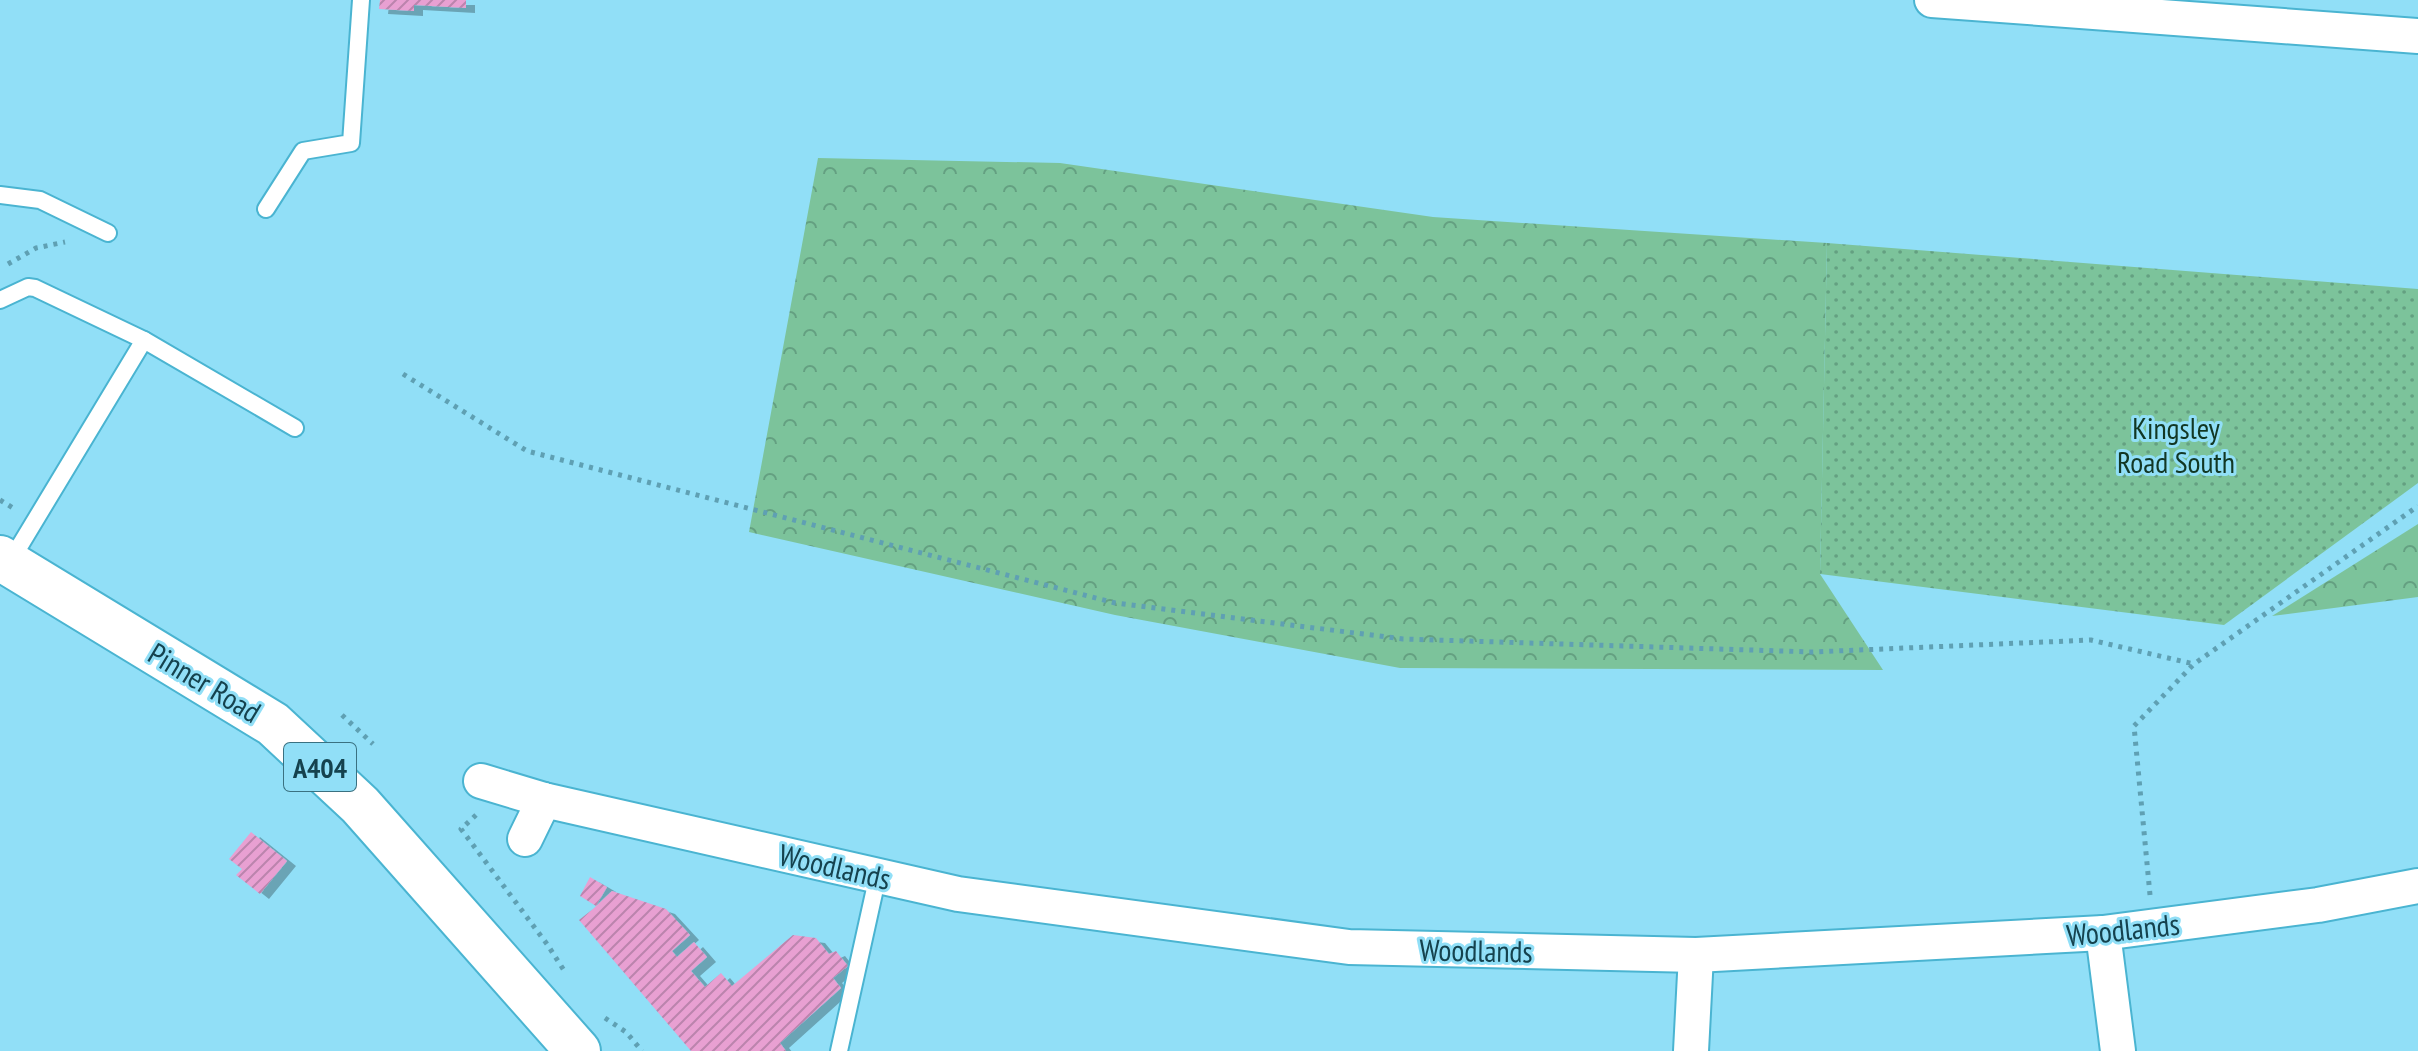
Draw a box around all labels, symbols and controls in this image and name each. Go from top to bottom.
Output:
park label: Kingsley Road South [2117,408,2235,481]
street label: Pinner Road [142,633,268,731]
road number: A404 [284,743,356,791]
street label: Woodlands [775,834,895,898]
street label: Woodlands [2065,904,2181,954]
street label: Woodlands [1419,930,1533,970]

